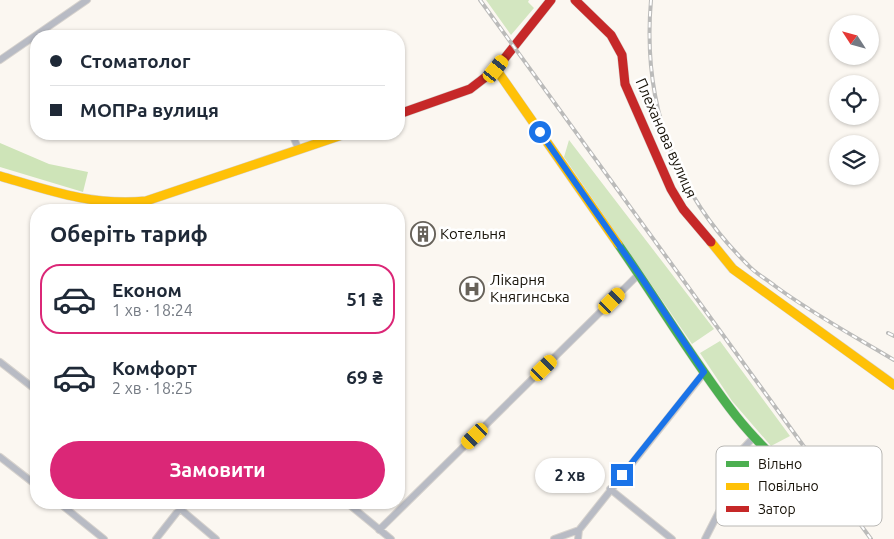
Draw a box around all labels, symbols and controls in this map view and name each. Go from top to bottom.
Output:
north arrow [829,15,879,65]
map controls [829,15,879,185]
text: Стоматолог [80,50,190,72]
car [480,53,511,85]
street label: Плеханова вулиця [632,75,701,200]
button: locate [829,75,879,125]
text: МОПРа вулиця [80,99,219,121]
route start [529,121,551,143]
button: layers [829,135,879,185]
text: Оберіть тариф [50,221,208,246]
building icon: Котельня [410,221,436,247]
place label: Котельня [440,225,506,242]
place label: Лікарня Княгинська [490,271,570,305]
hospital icon: Лікарня Княгинська [459,276,485,302]
icon: car [52,277,97,322]
text: Економ [112,279,182,301]
car [596,285,627,317]
text: 51 ₴ [346,288,383,310]
text: 1 хв · 18:24 [112,301,193,319]
car [527,352,560,384]
icon: car [52,355,97,400]
text: Комфорт [112,357,197,379]
text: 69 ₴ [346,366,383,388]
text: 2 хв · 18:25 [112,379,193,397]
car [458,420,491,452]
button: Замовити [50,441,385,499]
legend [716,446,882,526]
text: Вільно [758,456,802,472]
callout: 2 хв [534,458,604,492]
route end [611,464,633,486]
text: 2 хв [555,466,585,484]
text: Повільно [758,478,819,494]
text: Затор [758,501,796,517]

